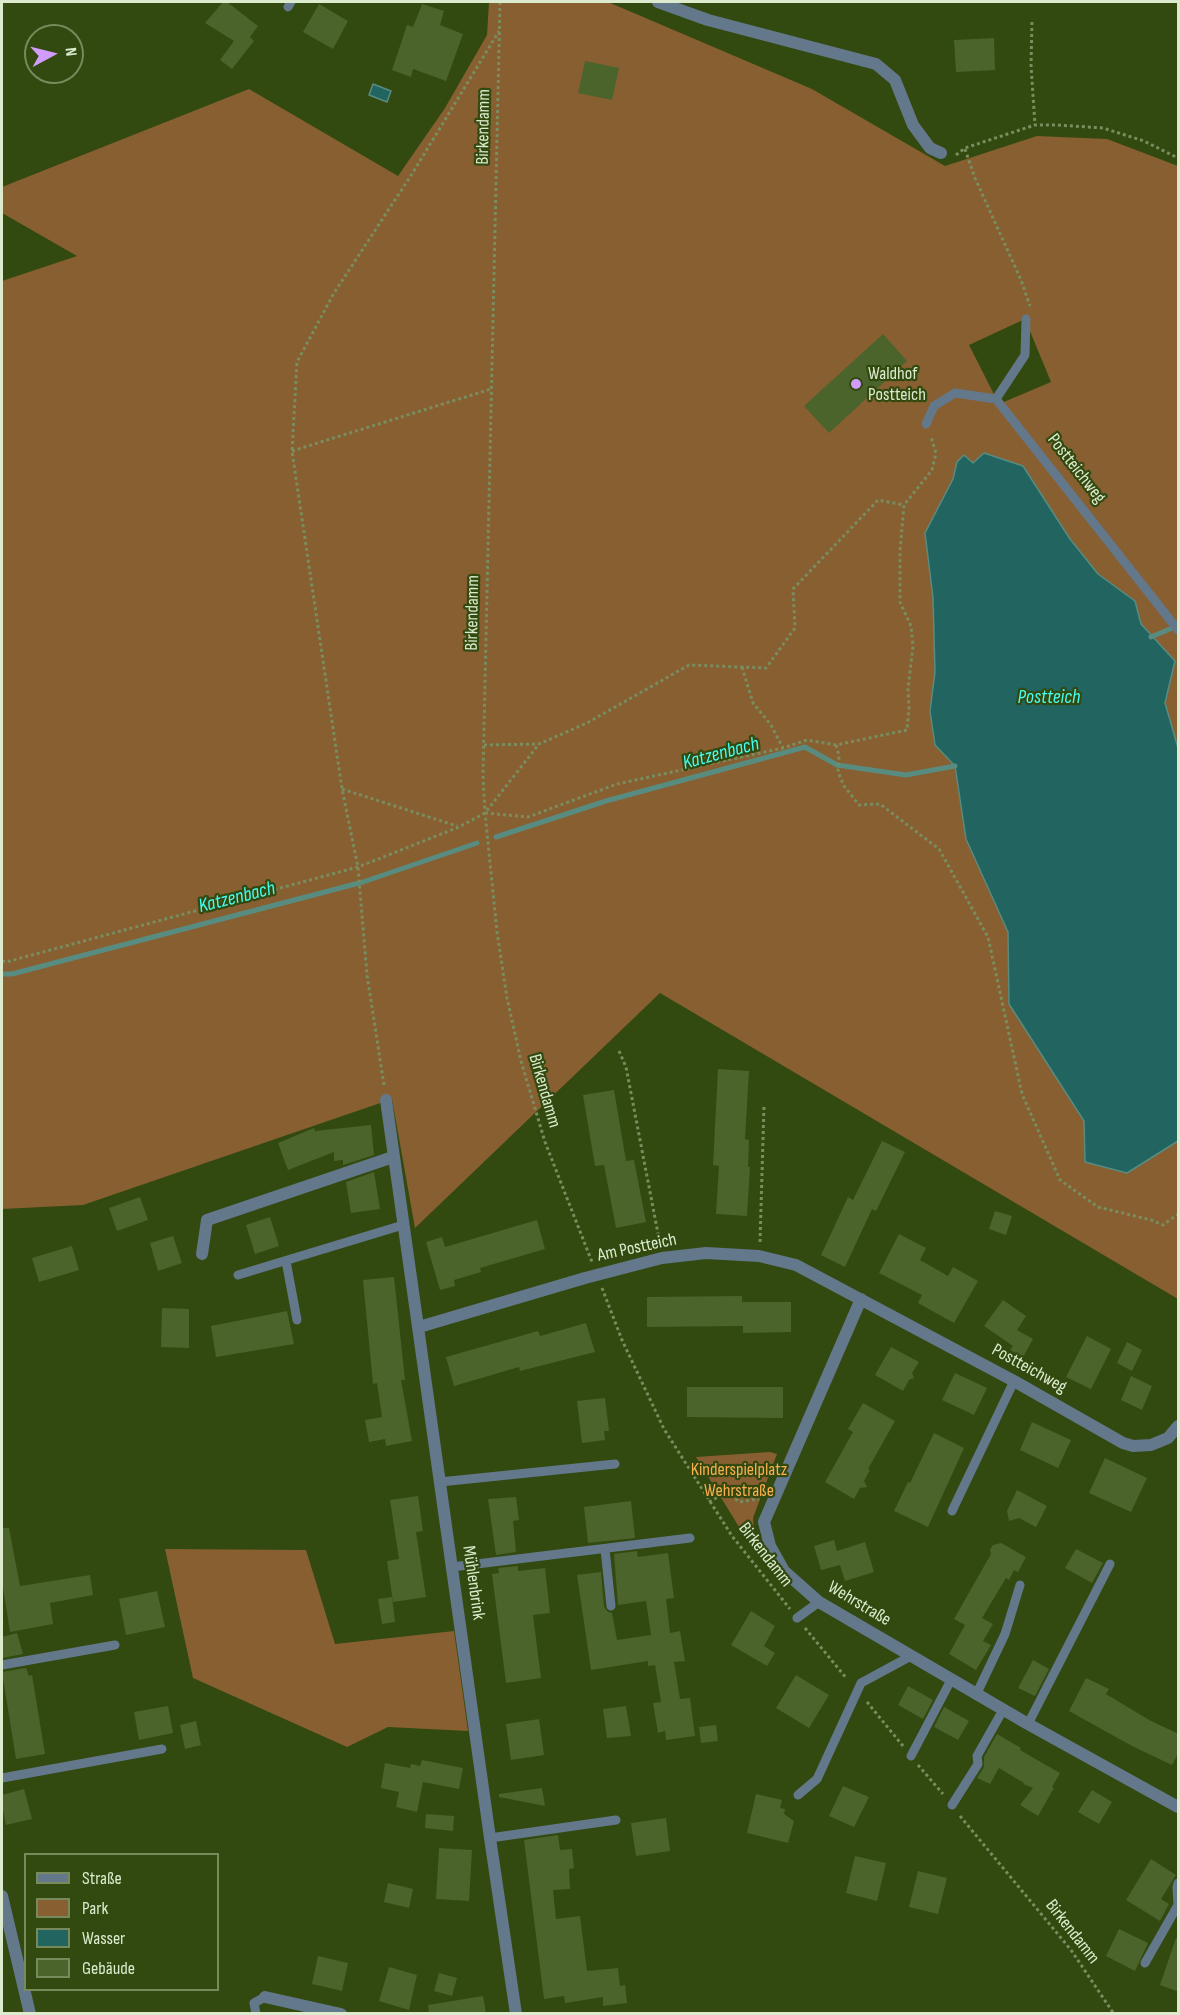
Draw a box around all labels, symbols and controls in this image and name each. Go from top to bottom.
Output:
north arrow [24,24,84,84]
text: N [60,47,80,57]
street label: Birkendamm [473,89,495,165]
place label: Waldhof Postteich [868,363,926,406]
marker: Waldhof Postteich [849,377,863,391]
street label: Postteichweg [1042,430,1110,508]
street label: Birkendamm [462,575,484,651]
water label: Postteich [1018,686,1080,710]
water label: Katzenbach [680,732,762,776]
water label: Katzenbach [196,877,278,919]
street label: Birkendamm [523,1052,565,1130]
street label: Am Postteich [595,1229,679,1267]
street label: Postteichweg [988,1340,1070,1398]
park label: Kinderspielplatz Wehrstraße [691,1459,787,1502]
street label: Birkendamm [733,1519,797,1591]
street label: Mühlenbrink [457,1544,489,1622]
street label: Wehrstraße [824,1577,894,1631]
legend [24,1853,219,1991]
text: Straße [82,1868,122,1889]
street label: Birkendamm [1040,1896,1104,1968]
text: Park [82,1898,108,1919]
text: Wasser [82,1928,125,1949]
text: Gebäude [82,1958,135,1979]

